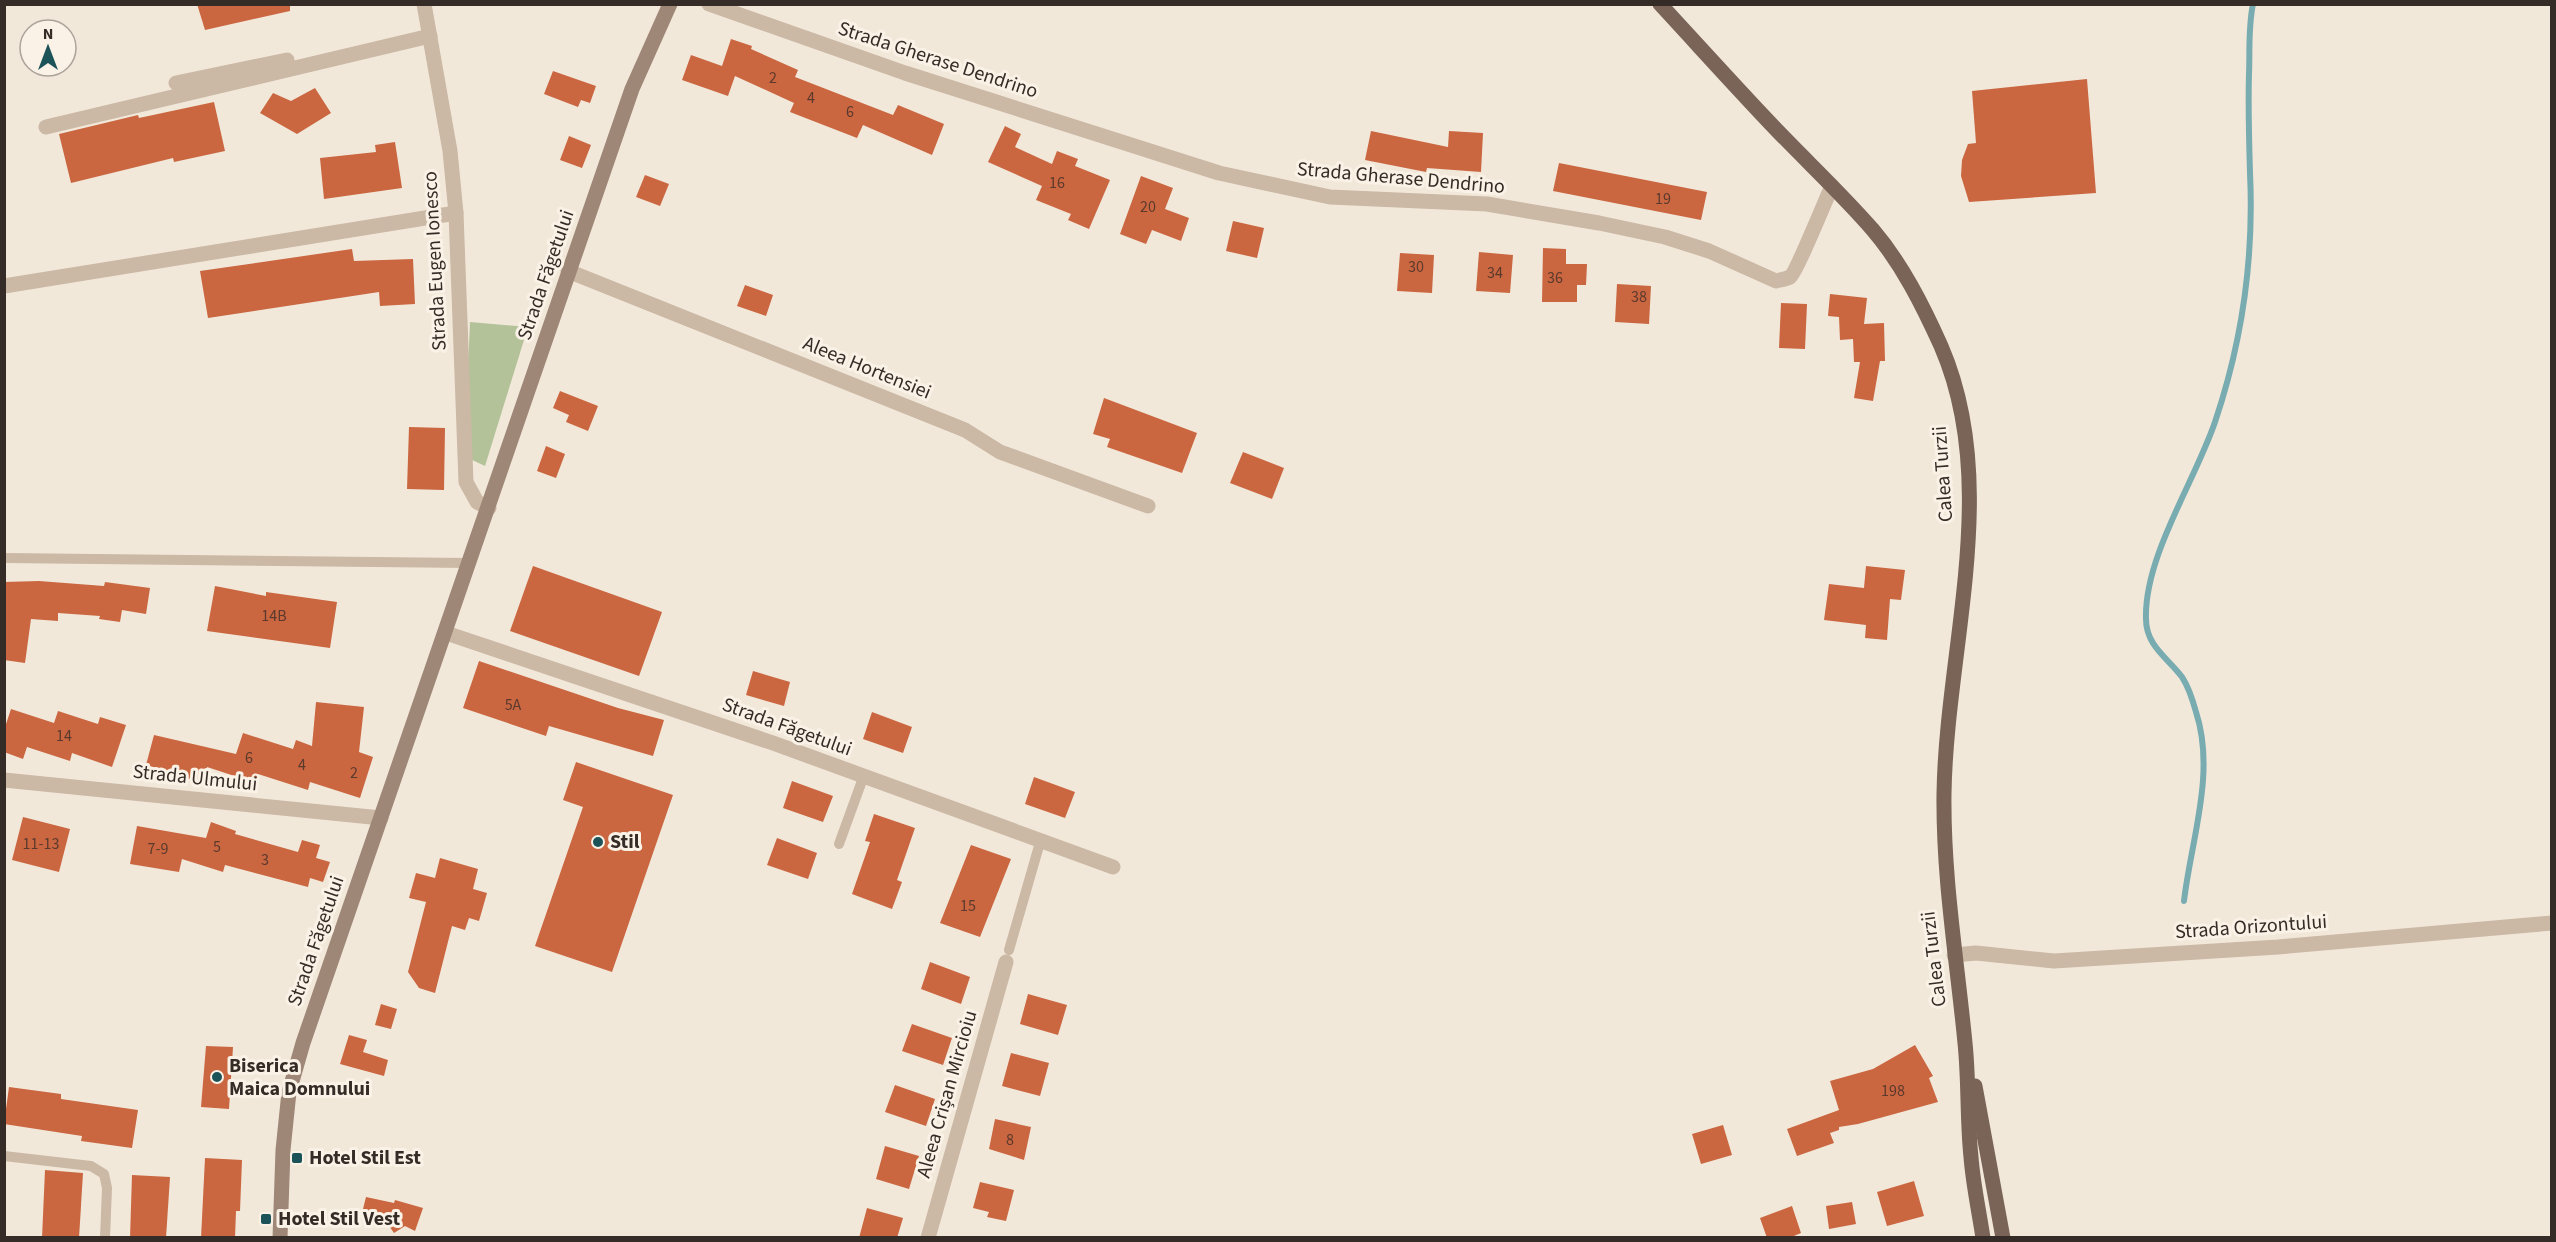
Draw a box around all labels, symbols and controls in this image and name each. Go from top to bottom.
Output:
street label: Strada Gherase Dendrino [834,14,1042,106]
north arrow [18,18,78,78]
text: N [43,23,53,45]
house number: 2 [769,67,777,89]
house number: 4 [807,87,815,109]
house number: 6 [846,101,854,123]
street label: Strada Gherase Dendrino [1296,155,1506,201]
street label: Strada Eugen Ionesco [416,171,454,351]
house number: 16 [1049,172,1065,194]
house number: 19 [1655,188,1671,210]
house number: 20 [1140,196,1156,218]
street label: Strada Făgetului [511,206,581,344]
house number: 30 [1408,256,1424,278]
house number: 34 [1487,262,1503,284]
house number: 36 [1547,267,1563,289]
house number: 38 [1631,286,1647,308]
street label: Aleea Hortensiei [799,330,935,406]
street label: Calea Turzii [1926,425,1960,523]
house number: 14B [261,605,287,627]
street label: Strada Făgetului [718,691,856,763]
house number: 5A [505,694,522,716]
house number: 14 [56,725,72,747]
house number: 6 [245,747,253,769]
house number: 4 [298,754,306,776]
street label: Strada Ulmului [131,758,259,798]
house number: 2 [350,762,358,784]
place label: Stil [610,828,640,856]
house number: 11-13 [23,833,59,855]
marker: Stil [591,835,605,849]
house number: 5 [213,836,221,858]
house number: 7-9 [148,838,168,860]
house number: 3 [261,849,269,871]
street label: Strada Făgetului [281,872,351,1010]
house number: 15 [960,895,976,917]
street label: Strada Orizontului [2174,908,2328,946]
street label: Calea Turzii [1914,910,1954,1008]
street label: Aleea Crișan Mircioiu [910,1007,984,1181]
place label: Biserica Maica Domnului [229,1052,370,1103]
marker: Biserica Maica Domnului [210,1070,224,1084]
house number: 198 [1881,1080,1905,1102]
house number: 8 [1006,1129,1014,1151]
place label: Hotel Stil Est [309,1144,421,1172]
marker: Hotel Stil Est [290,1151,304,1165]
place label: Hotel Stil Vest [278,1205,400,1233]
marker: Hotel Stil Vest [259,1212,273,1226]

